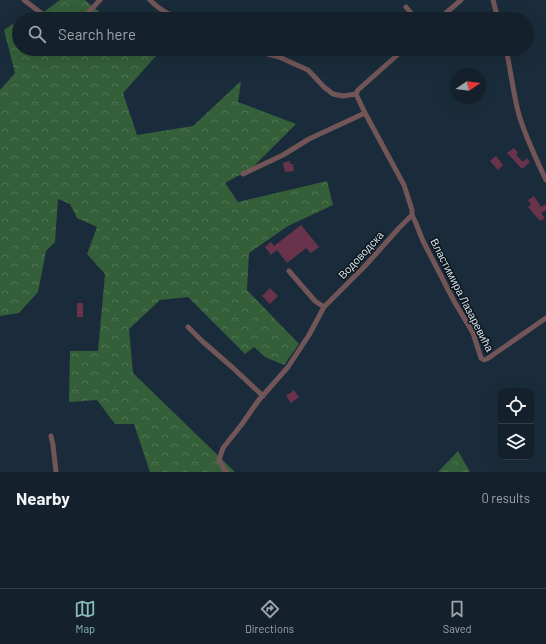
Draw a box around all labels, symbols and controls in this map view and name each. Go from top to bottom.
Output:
search box [12,12,534,56]
icon: search [26,23,48,45]
text: Search here [58,25,136,43]
north arrow [450,68,486,104]
street label: Водоводска [335,227,387,281]
street label: Властимира Лазаревића [428,236,497,354]
map controls [498,388,534,460]
button: locate [498,388,534,424]
button: layers [498,424,534,460]
text: Nearby [16,488,70,508]
text: 0 results [481,490,530,506]
tab: Map [74,598,96,635]
tab: Directions [245,598,294,635]
tab: Saved [443,598,472,635]

